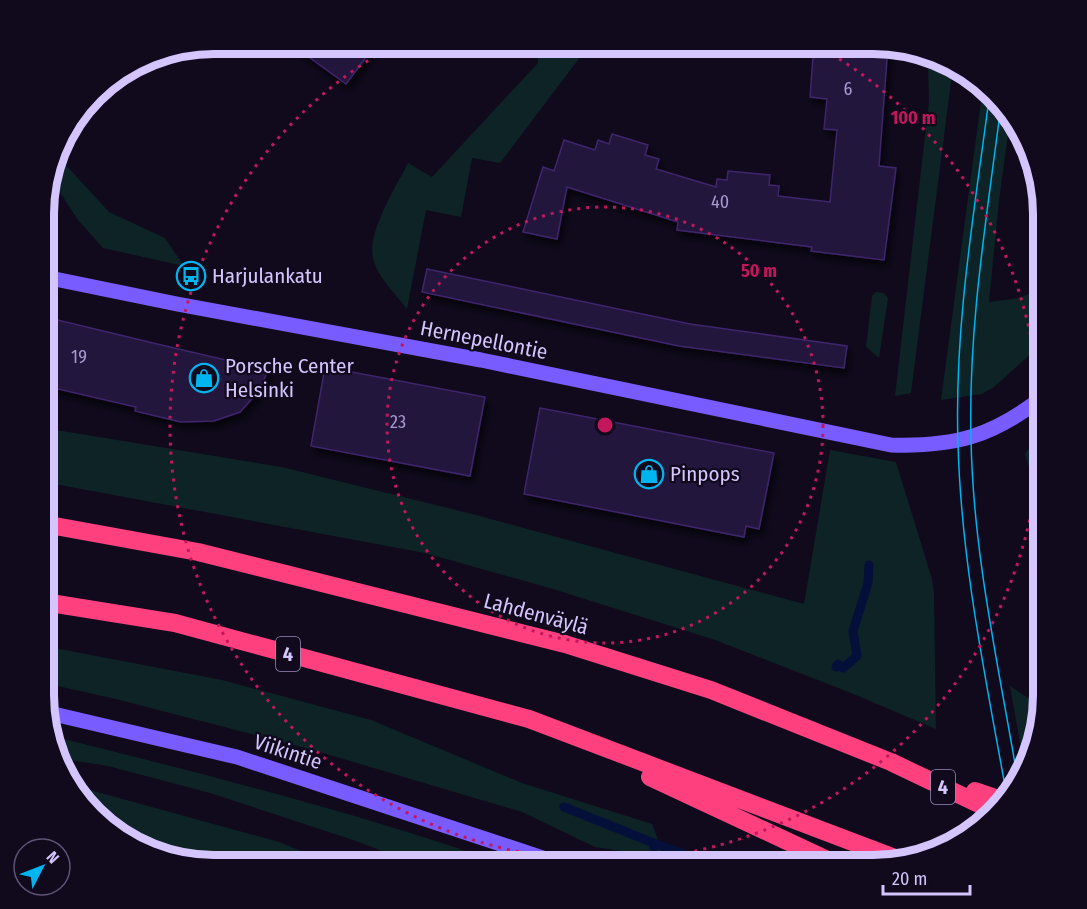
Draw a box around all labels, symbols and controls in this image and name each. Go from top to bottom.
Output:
house number: 6 [844,78,853,100]
text: 100 m [891,107,935,129]
house number: 40 [711,191,729,213]
bus stop icon: Harjulankatu [175,260,207,292]
text: 50 m [741,260,777,282]
place label: Harjulankatu [212,263,323,289]
street label: Hernepellontie [418,315,550,365]
house number: 19 [71,346,87,368]
place label: Porsche Center Helsinki [225,353,354,403]
shop icon: Porsche Center Helsinki [188,362,220,394]
house number: 23 [390,411,406,433]
centre of rings [595,415,615,435]
shop icon: Pinpops [633,458,665,490]
place label: Pinpops [670,461,740,487]
street label: Lahdenväylä [481,588,591,640]
road number: 4 [276,637,300,671]
street label: Viikintie [251,729,325,775]
road number: 4 [931,770,955,804]
north arrow [12,837,72,897]
text: N [43,847,63,867]
scale bar [883,858,970,896]
text: 20 m [892,868,927,890]

